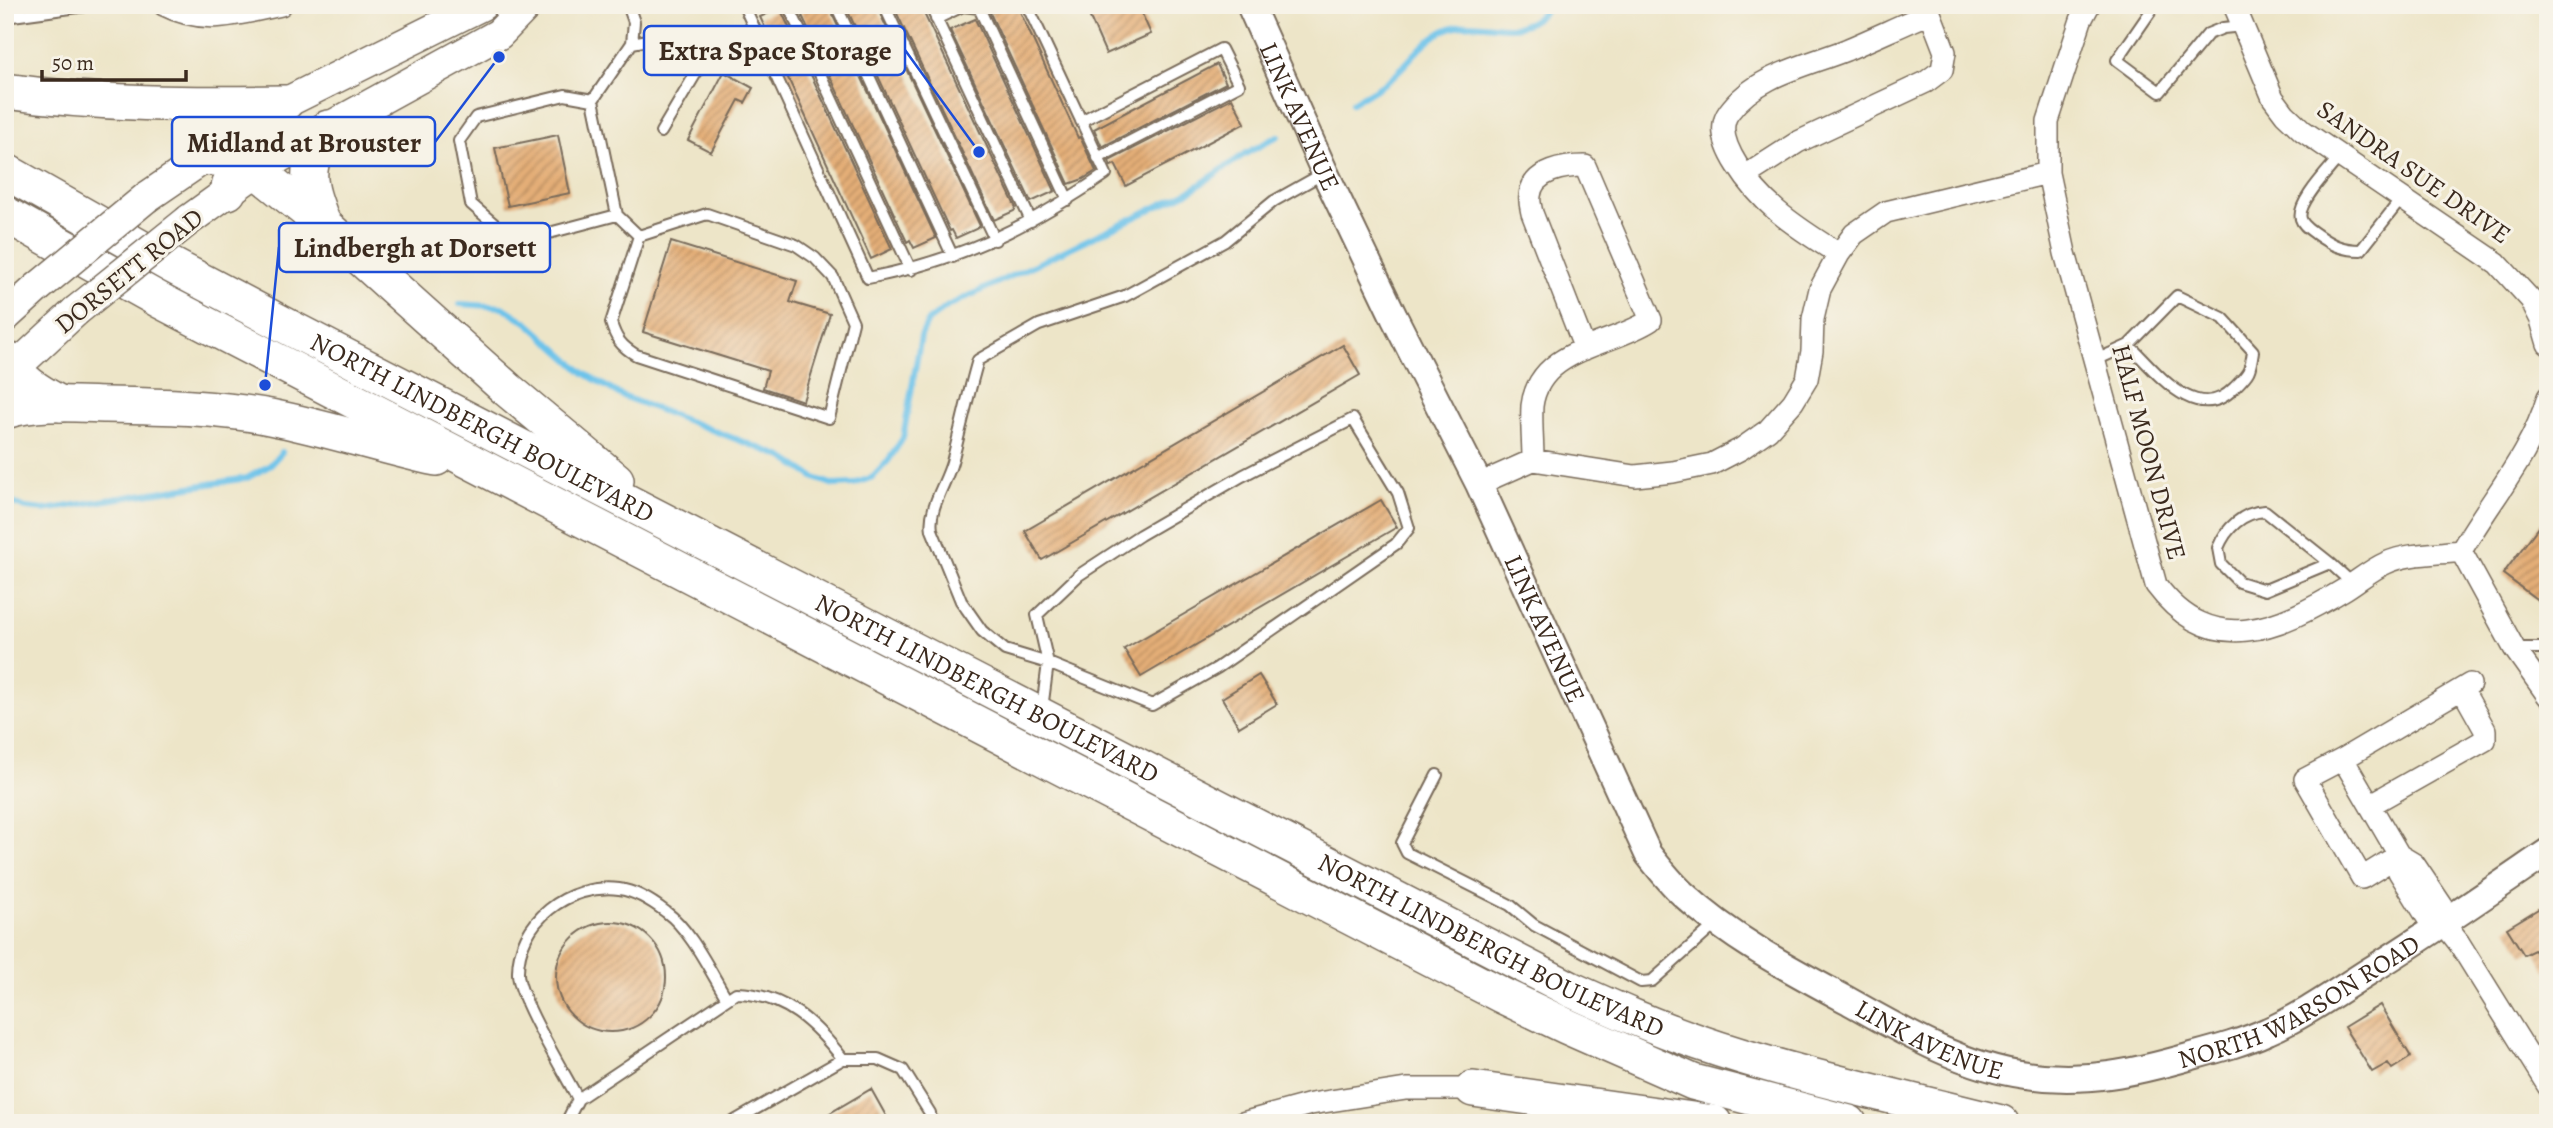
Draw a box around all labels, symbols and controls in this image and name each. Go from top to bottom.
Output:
callout: Extra Space Storage [644,26,905,75]
text: Extra Space Storage [658,32,892,70]
street label: LINK AVENUE [1251,36,1348,197]
scale bar [42,38,186,82]
text: 50 m [52,49,94,77]
street label: SANDRA SUE DRIVE [2310,92,2518,252]
callout: Midland at Brouster [172,117,435,166]
text: Midland at Brouster [187,124,422,162]
street label: DORSETT ROAD [47,200,211,342]
callout: Lindbergh at Dorsett [279,223,550,272]
text: Lindbergh at Dorsett [294,229,536,267]
street label: NORTH LINDBERGH BOULEVARD [304,324,661,531]
street label: HALF MOON DRIVE [2103,340,2195,564]
street label: LINK AVENUE [1496,549,1594,708]
street label: NORTH LINDBERGH BOULEVARD [809,585,1165,791]
street label: NORTH LINDBERGH BOULEVARD [1312,844,1670,1045]
street label: NORTH WARSON ROAD [2174,926,2427,1077]
street label: LINK AVENUE [1849,991,2007,1088]

